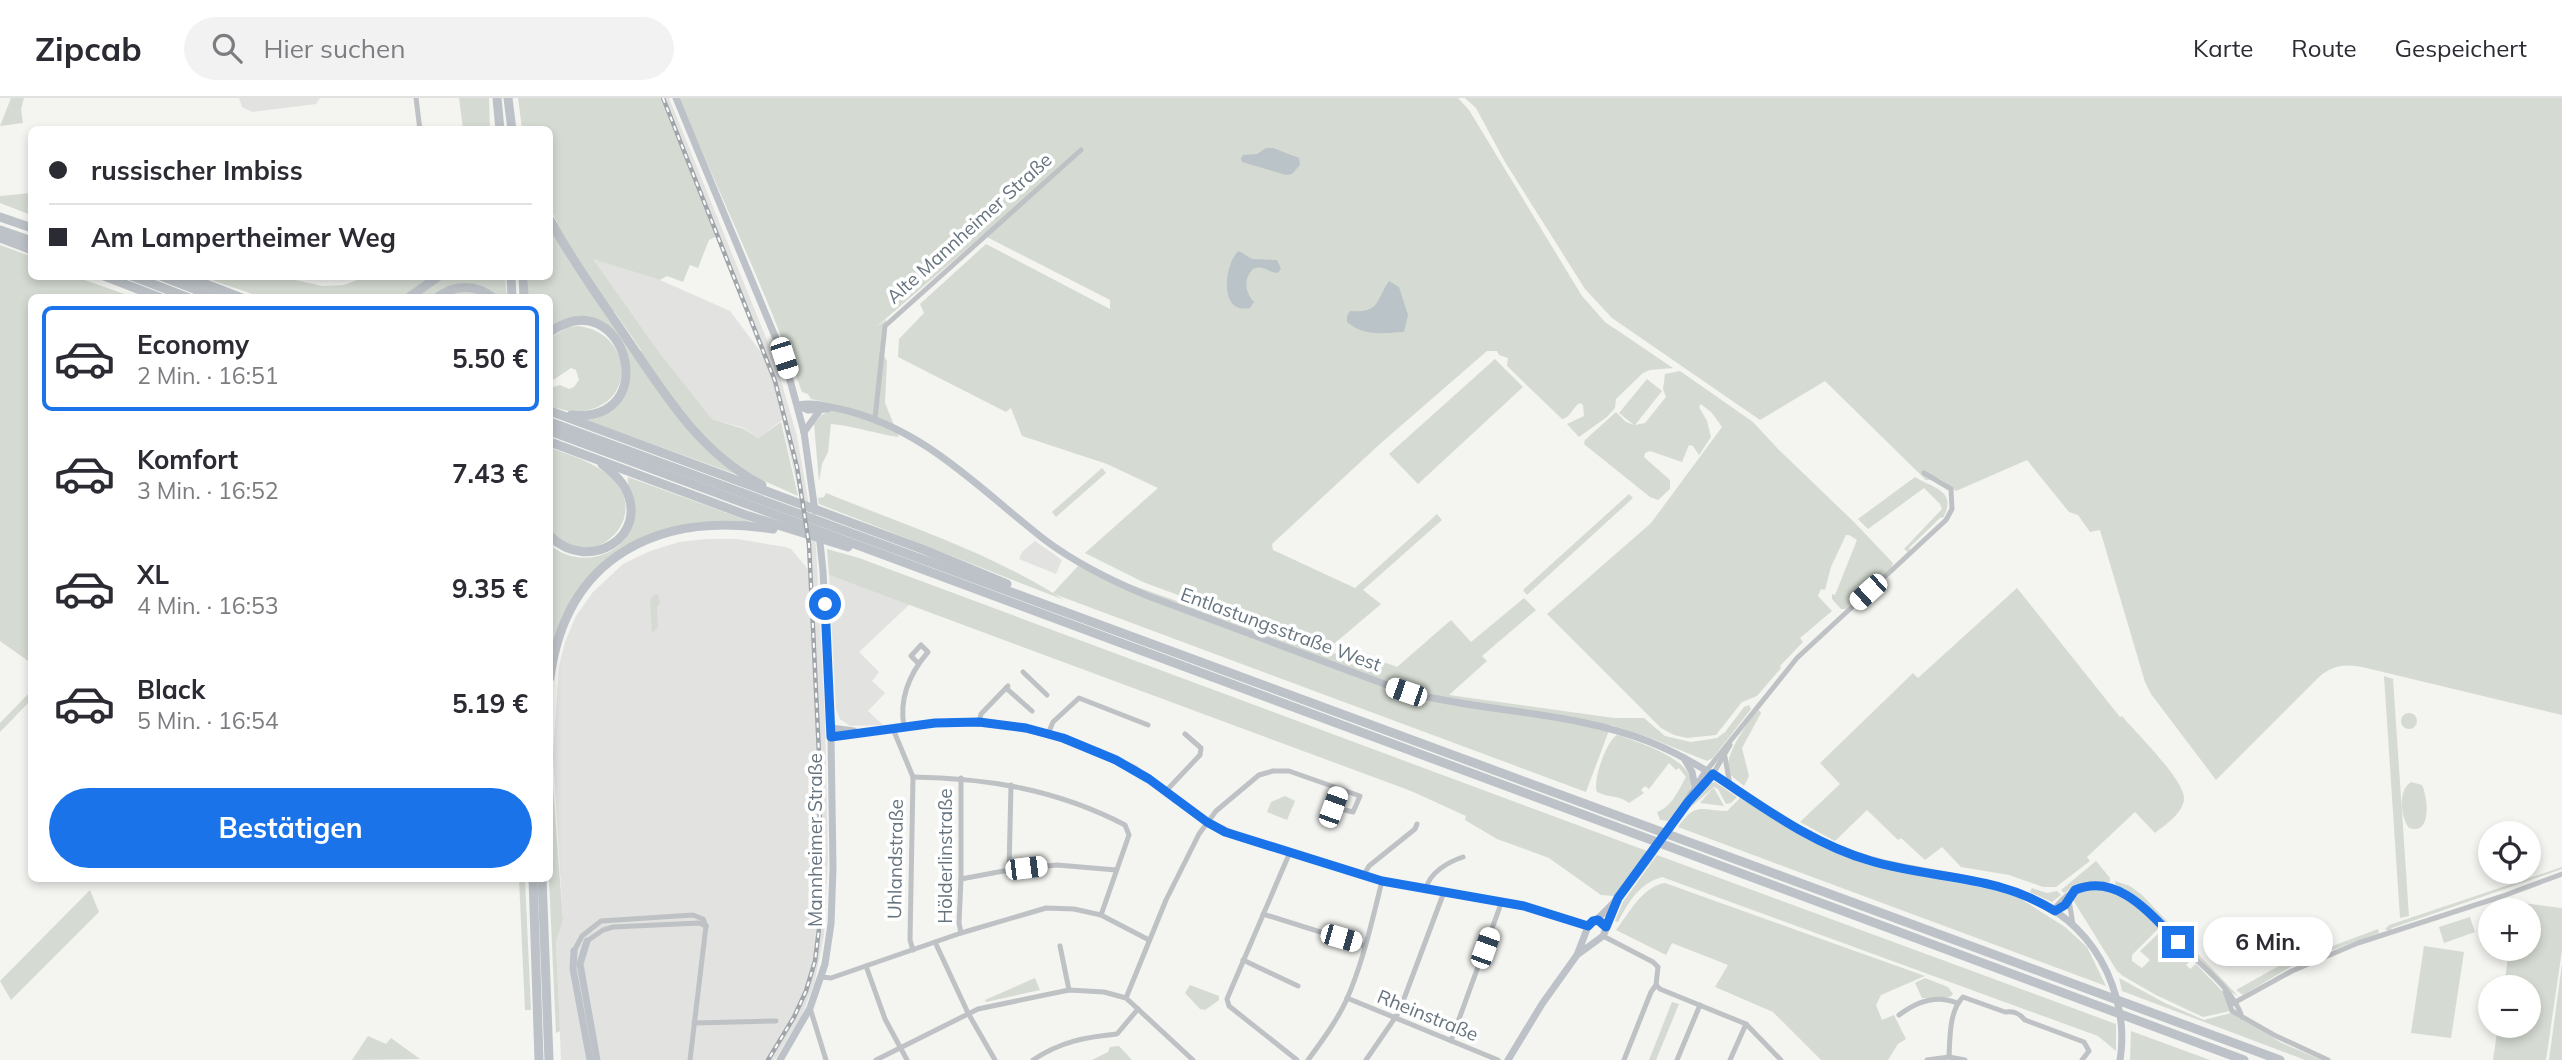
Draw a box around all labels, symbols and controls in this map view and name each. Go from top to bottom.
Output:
search box [184,17,674,80]
text: Zipcab [35,28,142,69]
icon: search [208,29,246,67]
text: Hier suchen [264,32,405,65]
text: Karte [2193,33,2253,63]
text: Route [2291,33,2357,63]
text: Gespeichert [2395,33,2527,63]
street label: Alte Mannheimer Straße [881,147,1057,309]
text: russischer Imbiss [91,154,303,187]
text: Am Lampertheimer Weg [91,221,396,254]
icon: car [53,327,116,390]
text: Economy [137,328,249,361]
car [768,335,801,381]
text: 5.50 € [452,342,528,375]
text: 2 Min. · 16:51 [137,361,279,390]
icon: car [53,442,116,505]
text: Komfort [137,443,238,476]
text: 7.43 € [452,457,528,490]
text: 3 Min. · 16:52 [137,476,279,505]
icon: car [53,557,116,620]
text: XL [137,558,169,591]
car [1846,570,1891,614]
text: 9.35 € [452,572,528,605]
street label: Entlastungsstraße West [1177,582,1385,677]
route start [809,588,841,620]
text: 4 Min. · 16:53 [137,591,279,620]
icon: car [53,672,116,735]
text: Black [137,673,205,706]
car [1383,675,1430,709]
text: 5.19 € [452,687,528,720]
text: 5 Min. · 16:54 [137,706,279,735]
street label: Mannheimer Straße [803,753,827,927]
car [1316,784,1351,830]
button: Bestätigen [49,788,532,868]
street label: Hölderlinstraße [933,788,957,924]
street label: Uhlandstraße [882,799,908,919]
map controls [2478,821,2541,1038]
button: locate [2478,821,2541,884]
car [1004,855,1049,881]
button: + [2478,898,2541,961]
callout: 6 Min. [2202,918,2332,966]
car [1318,922,1365,954]
car [1468,925,1503,971]
route end [2162,926,2194,958]
text: 6 Min. [2235,927,2301,956]
button: − [2478,975,2541,1038]
street label: Rheinstraße [1374,984,1482,1046]

